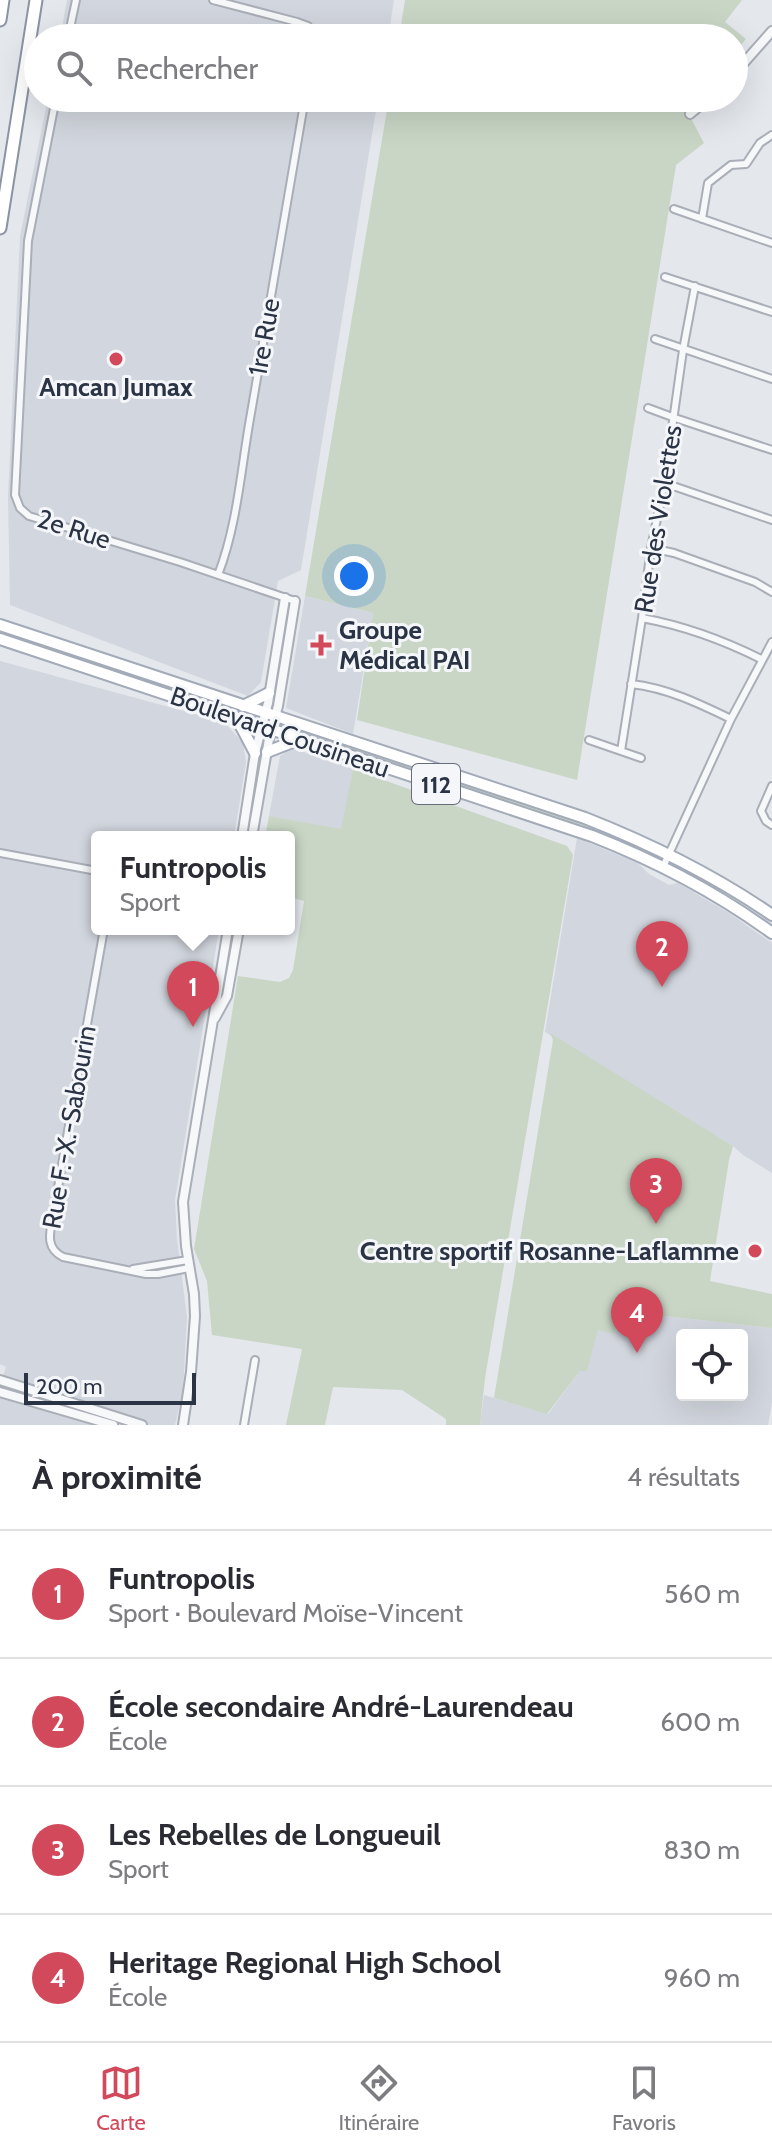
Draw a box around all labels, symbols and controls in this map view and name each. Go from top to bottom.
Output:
search box [24,24,748,112]
icon: search [52,46,96,90]
text: Rechercher [116,50,258,87]
street label: 1re Rue [241,296,287,378]
marker: Amcan Jumax [107,350,125,368]
place label: Amcan Jumax [39,371,193,403]
street label: Rue des Violettes [627,422,689,615]
street label: 2e Rue [33,502,115,556]
your location [334,556,374,596]
place label: Groupe Médical PAI [339,614,470,676]
marker: Groupe Médical PAI [310,634,332,656]
street label: Boulevard Cousineau [166,679,394,785]
road number: 112 [412,764,460,804]
popup [91,831,295,935]
text: Funtropolis [120,849,266,886]
text: Sport [120,886,180,918]
pin: 2 [636,921,688,987]
pin: 1 [167,961,219,1027]
street label: Rue F.-X.-Sabourin [35,1023,103,1231]
pin: 3 [630,1158,682,1224]
place label: Centre sportif Rosanne-Laflamme [360,1235,739,1267]
marker: Centre sportif Rosanne-Laflamme [746,1242,764,1260]
pin: 4 [611,1287,663,1353]
map controls [676,1329,748,1401]
button: locate [676,1329,748,1401]
scale bar [24,1369,196,1405]
text: 200 m [36,1373,102,1400]
text: À proximité [32,1456,202,1498]
text: 4 résultats [627,1461,740,1493]
text: Funtropolis [108,1560,255,1597]
text: 1 [53,1578,63,1610]
text: 560 m [664,1578,740,1610]
text: Sport · Boulevard Moïse-Vincent [108,1597,463,1629]
text: École secondaire André-Laurendeau [108,1688,574,1725]
text: 2 [51,1706,65,1738]
text: 600 m [660,1706,740,1738]
text: École [108,1725,167,1757]
text: Les Rebelles de Longueuil [108,1816,441,1853]
text: 3 [51,1834,65,1866]
text: 830 m [663,1834,740,1866]
text: Sport [108,1853,169,1885]
text: Heritage Regional High School [108,1944,501,1981]
text: 4 [50,1962,66,1994]
text: 960 m [664,1962,740,1994]
text: École [108,1981,167,2013]
tab: Carte [96,2061,146,2136]
tab: Itinéraire [338,2061,419,2136]
tab: Favoris [612,2061,676,2136]

